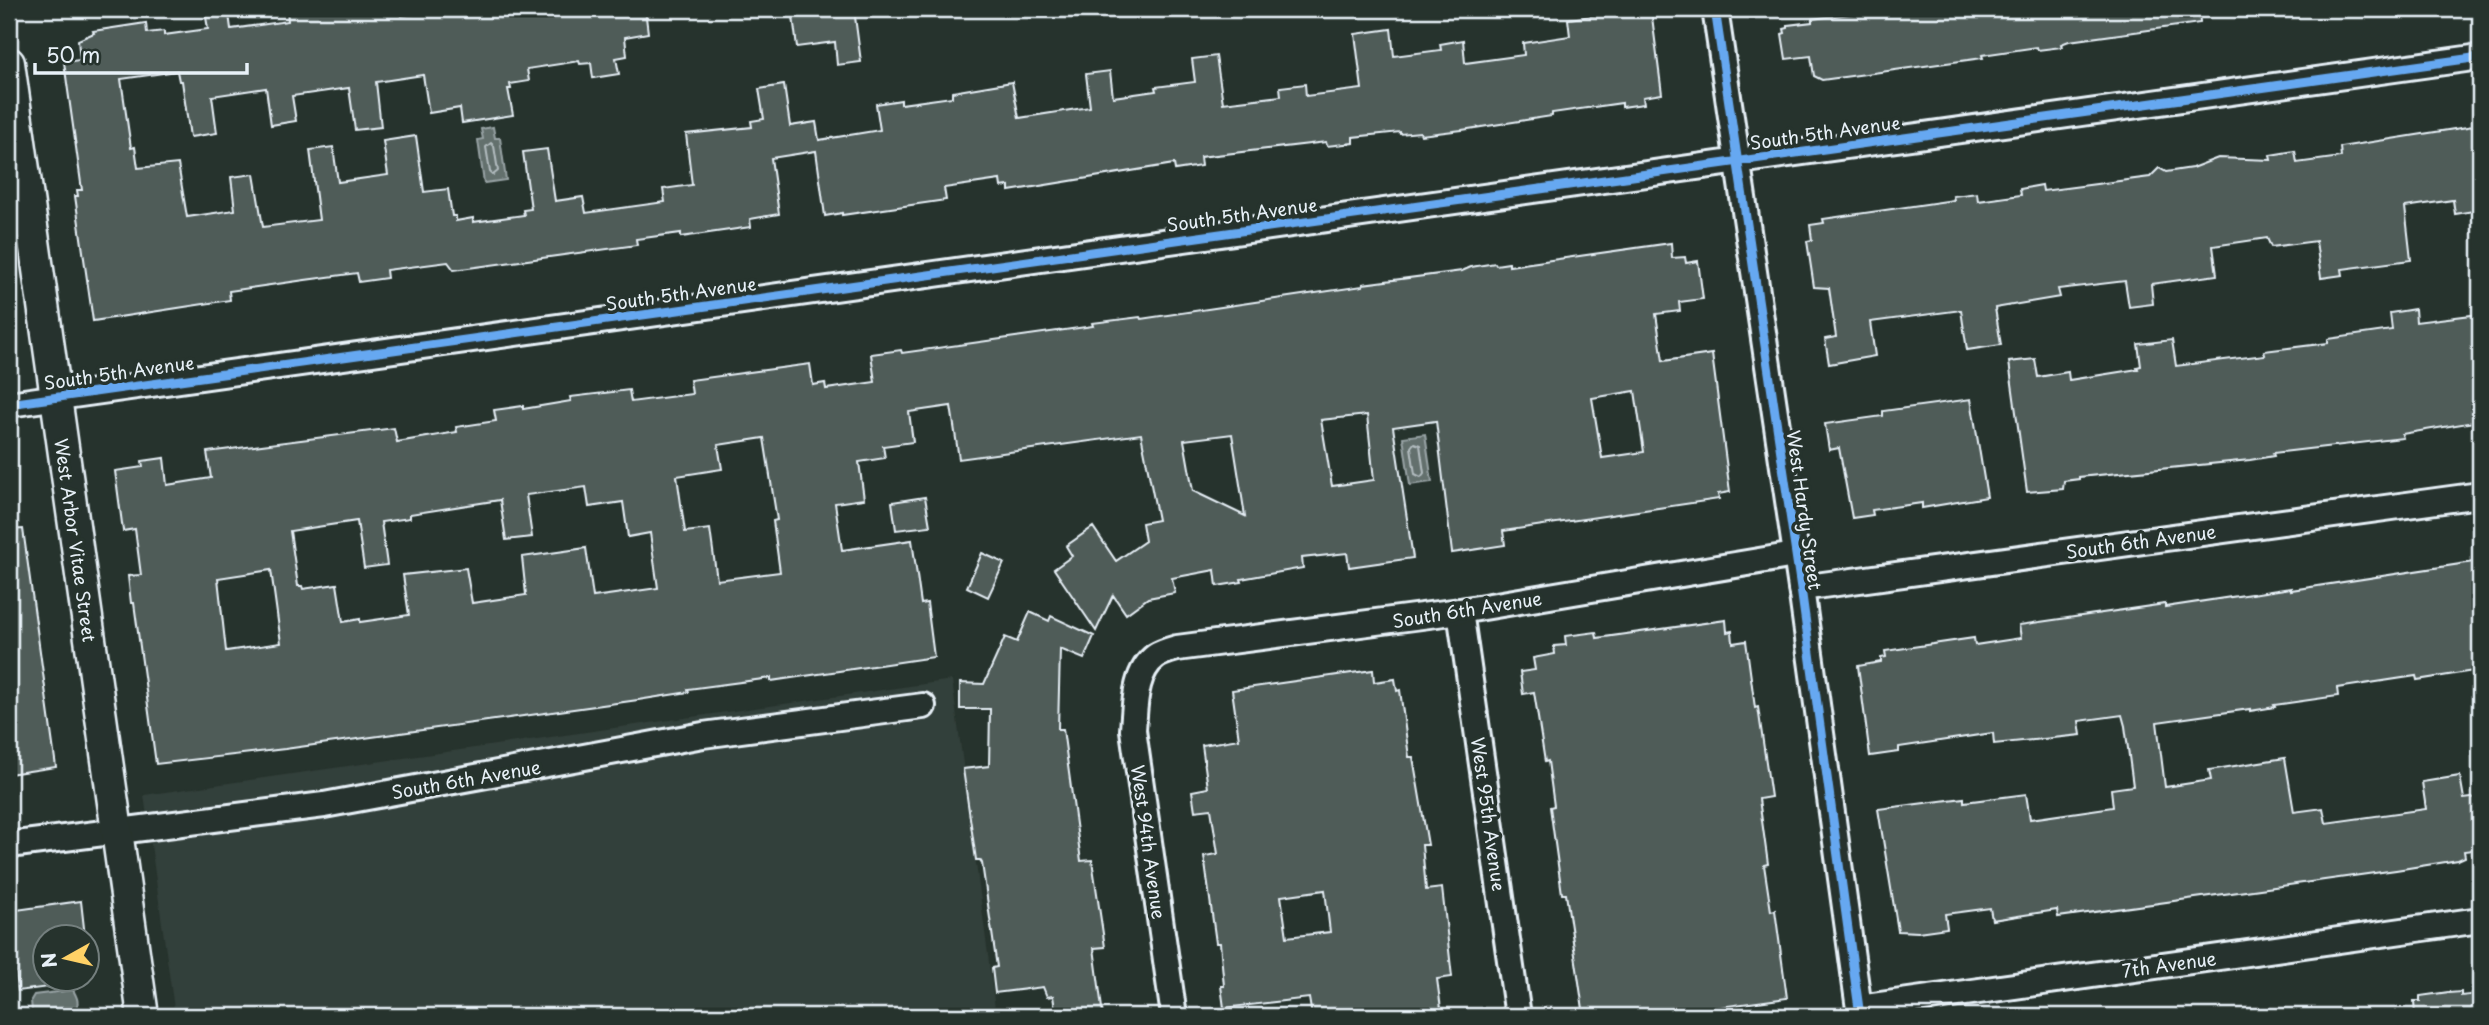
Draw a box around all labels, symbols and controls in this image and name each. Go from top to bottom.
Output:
scale bar [35,32,247,76]
text: 50 m [46,38,100,70]
street label: South 5th Avenue [1748,108,1902,156]
street label: South 5th Avenue [1165,190,1319,238]
street label: South 5th Avenue [604,269,758,317]
street label: South 5th Avenue [42,348,196,396]
street label: West Hardy Street [1780,428,1830,592]
street label: West Arbor Vitae Street [48,436,104,644]
street label: South 6th Avenue [2064,517,2218,565]
street label: South 6th Avenue [1390,584,1544,634]
street label: West 95th Avenue [1465,735,1513,893]
street label: South 6th Avenue [389,753,543,805]
street label: West 94th Avenue [1125,763,1173,921]
north arrow [32,923,102,993]
street label: 7th Avenue [2120,944,2218,984]
text: N [33,951,63,970]

